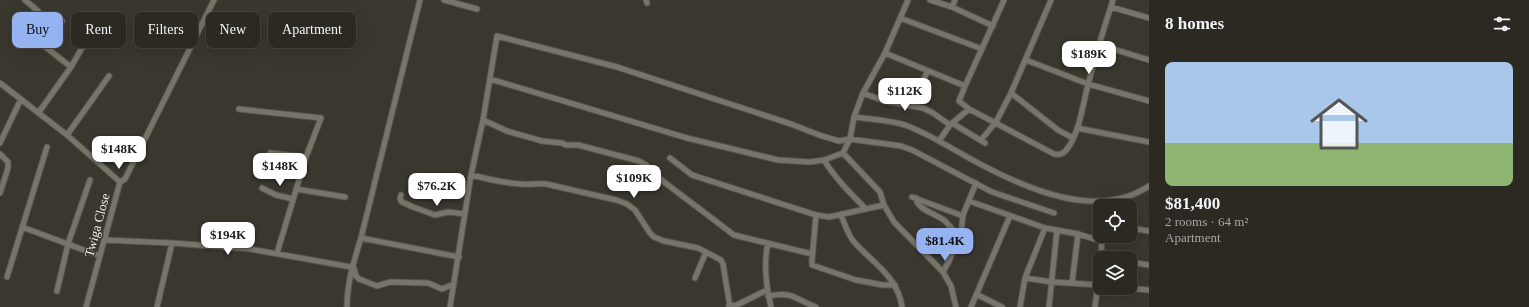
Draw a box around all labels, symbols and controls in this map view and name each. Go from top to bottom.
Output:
chip: Buy [12,12,63,48]
chip: Rent [71,12,126,48]
chip: Filters [134,12,198,48]
chip: New [206,12,260,48]
chip: Apartment [268,12,356,48]
icon: filters [1491,13,1513,35]
text: 8 homes [1165,14,1224,33]
pin: $189K [1061,41,1117,75]
text: $189K [1071,46,1107,61]
pin: $112K [877,78,933,112]
text: $112K [887,83,923,98]
icon: home [1303,88,1375,160]
pin: $148K [91,136,147,170]
text: $148K [101,141,137,156]
pin: $148K [252,153,308,187]
text: $148K [262,158,298,173]
pin: $109K [606,165,662,199]
text: $109K [616,170,652,185]
pin: $76.2K [404,173,470,207]
text: $76.2K [417,178,457,193]
street label: Twiga Close [81,191,113,258]
text: $81,400 [1165,194,1220,213]
map controls [1093,199,1137,295]
button: locate [1093,199,1137,243]
text: 2 rooms · 64 m² [1165,214,1248,229]
pin: $194K [200,222,256,256]
text: $194K [210,227,246,242]
pin: $81.4K [912,228,978,262]
text: Apartment [1165,230,1221,245]
text: $81.4K [925,233,965,248]
button: layers [1093,251,1137,295]

